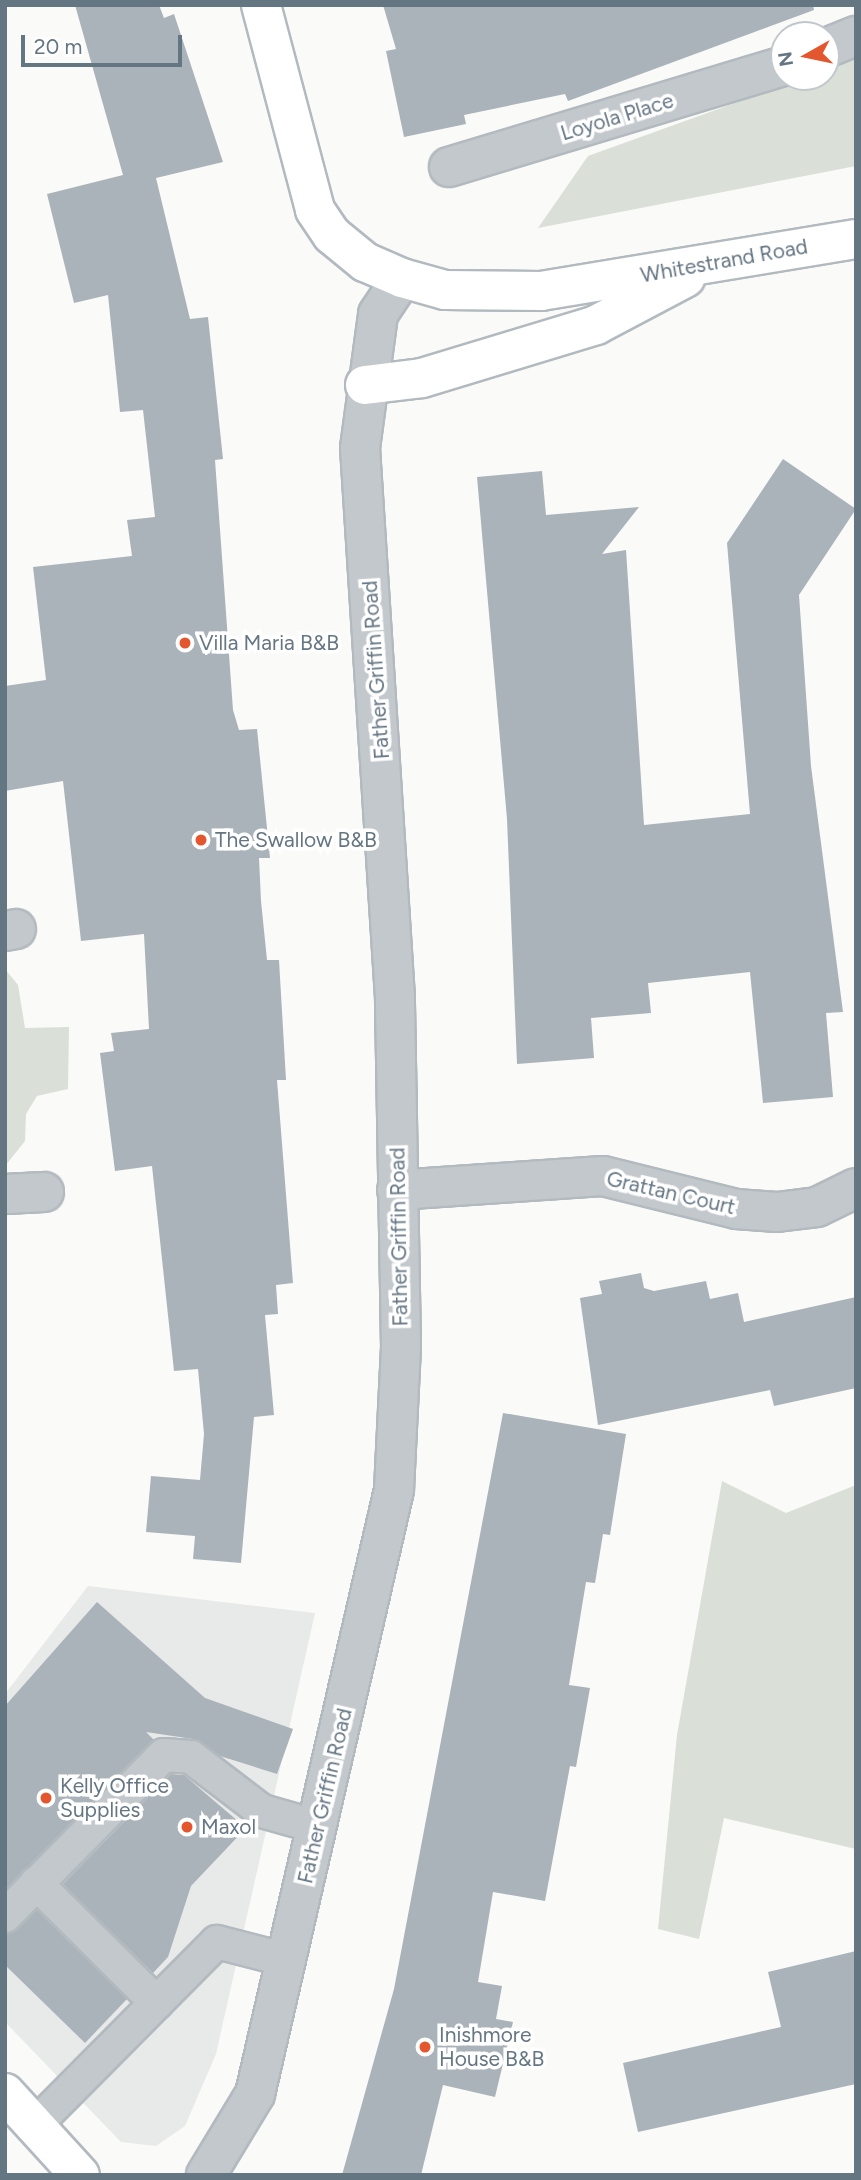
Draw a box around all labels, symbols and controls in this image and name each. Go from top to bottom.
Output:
scale bar [24,21,186,65]
north arrow [770,21,840,91]
text: 20 m [34,34,82,59]
text: N [773,50,798,68]
street label: Loyola Place [558,88,676,146]
street label: Whitestrand Road [639,234,809,288]
street label: Father Griffin Road [357,580,395,760]
place label: Villa Maria B&B [199,630,339,656]
marker: Villa Maria B&B [177,635,193,651]
place label: The Swallow B&B [215,827,377,853]
marker: The Swallow B&B [193,832,209,848]
street label: Father Griffin Road [385,1147,413,1327]
street label: Grattan Court [604,1166,738,1220]
street label: Father Griffin Road [293,1706,357,1886]
place label: Kelly Office Supplies [60,1773,169,1823]
marker: Kelly Office Supplies [38,1790,54,1806]
place label: Maxol [201,1814,256,1840]
marker: Maxol [179,1819,195,1835]
place label: Inishmore House B&B [439,2022,544,2072]
marker: Inishmore House B&B [417,2039,433,2055]

